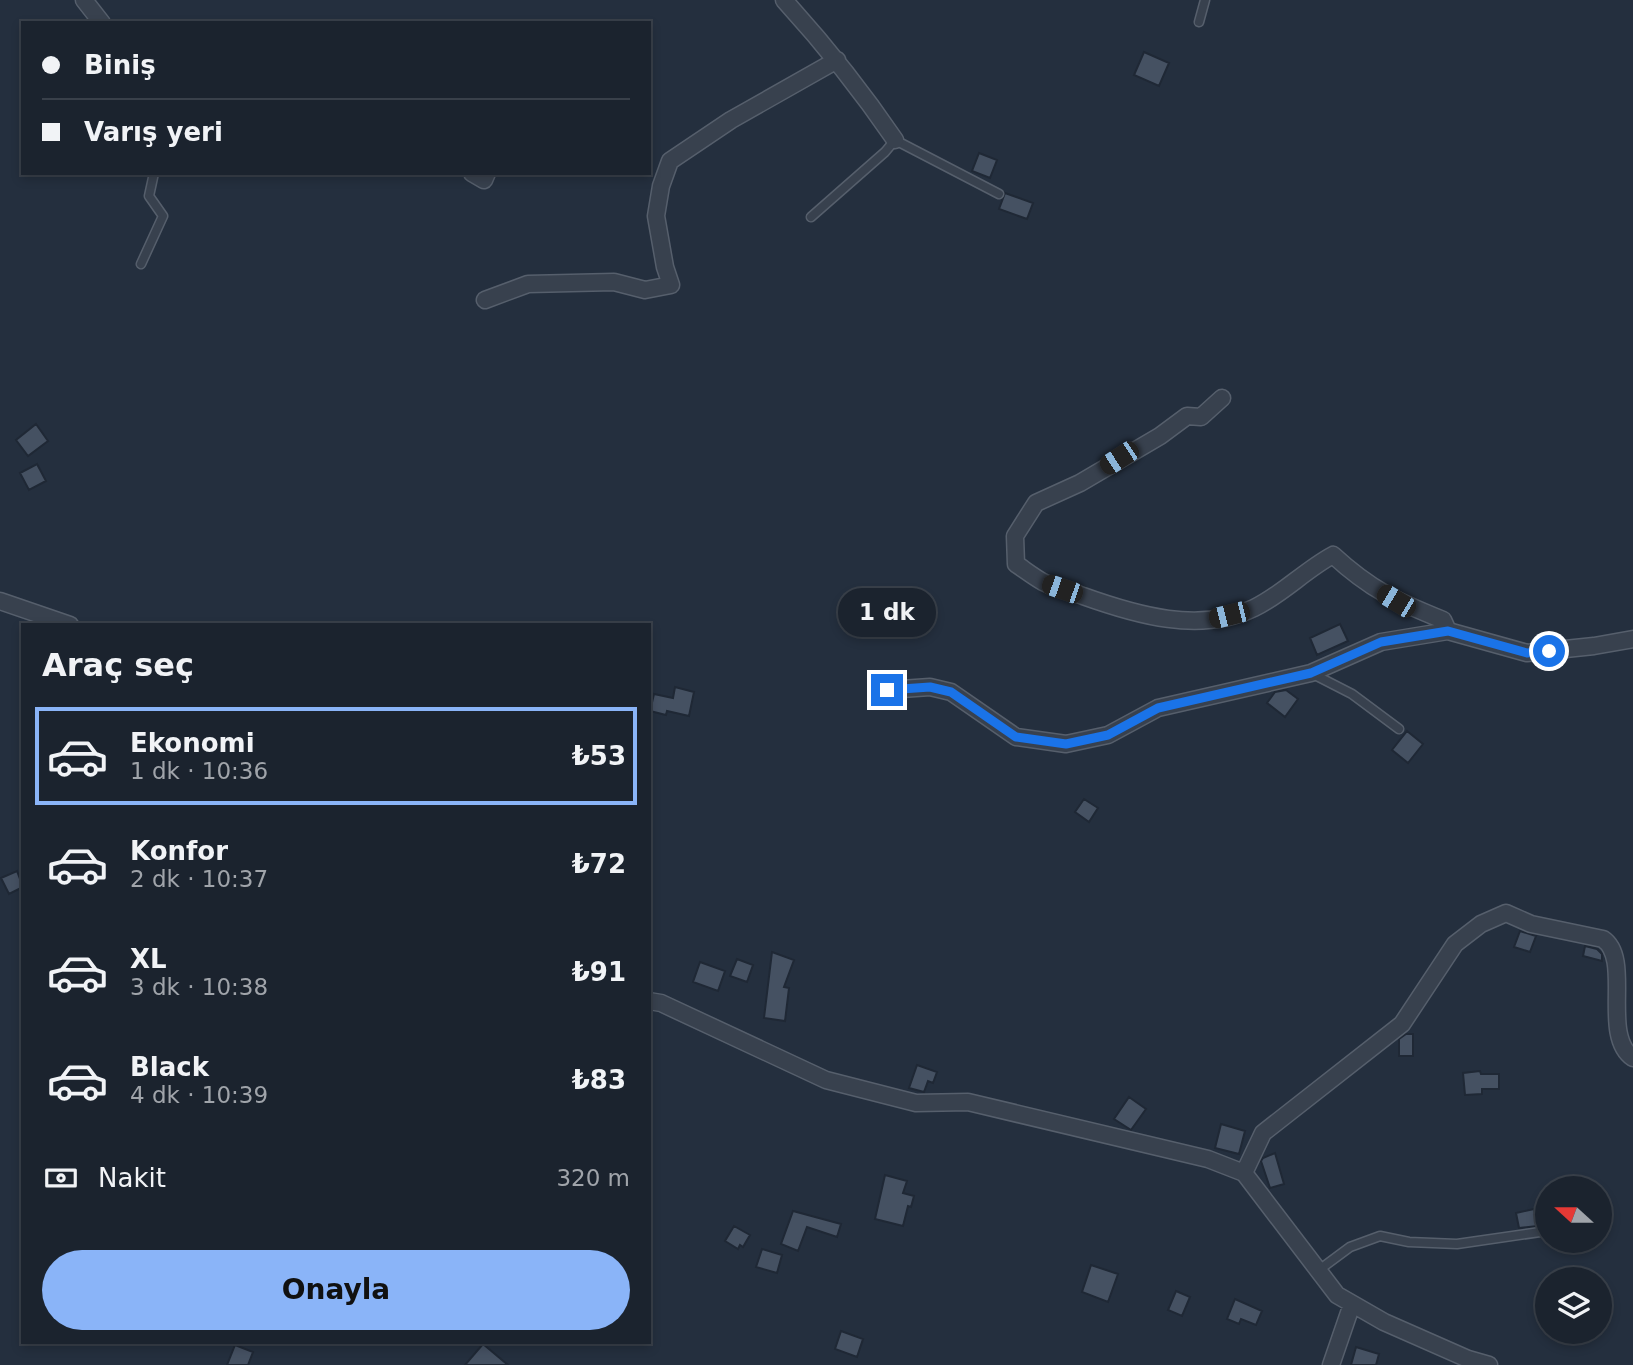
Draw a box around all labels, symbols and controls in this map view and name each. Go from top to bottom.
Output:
text: Biniş [84,50,156,80]
text: Varış yeri [84,117,223,147]
car [1096,438,1143,478]
car [1039,572,1086,606]
car [1373,581,1420,621]
callout: 1 dk [838,588,936,638]
text: 1 dk [859,599,915,625]
car [1207,600,1252,630]
route start [1533,635,1565,667]
text: Araç seç [42,646,194,684]
route end [871,674,903,706]
icon: car [46,725,109,788]
text: Ekonomi [130,728,255,758]
text: ₺53 [572,741,626,771]
text: 1 dk · 10:36 [130,758,268,784]
icon: car [46,833,109,896]
text: Konfor [130,836,228,866]
text: ₺72 [572,849,626,879]
text: 2 dk · 10:37 [130,866,268,892]
icon: car [46,941,109,1004]
text: XL [130,944,167,974]
text: ₺91 [572,957,626,987]
text: 3 dk · 10:38 [130,974,268,1000]
icon: car [46,1049,109,1112]
text: Black [130,1052,209,1082]
text: ₺83 [572,1065,626,1095]
text: 4 dk · 10:39 [130,1082,268,1108]
icon: cash [42,1159,80,1197]
text: Nakit [98,1163,166,1193]
text: 320 m [556,1165,630,1191]
north arrow [1535,1176,1612,1253]
map controls [1535,1176,1612,1344]
button: Onayla [42,1250,630,1330]
button: layers [1535,1267,1612,1344]

